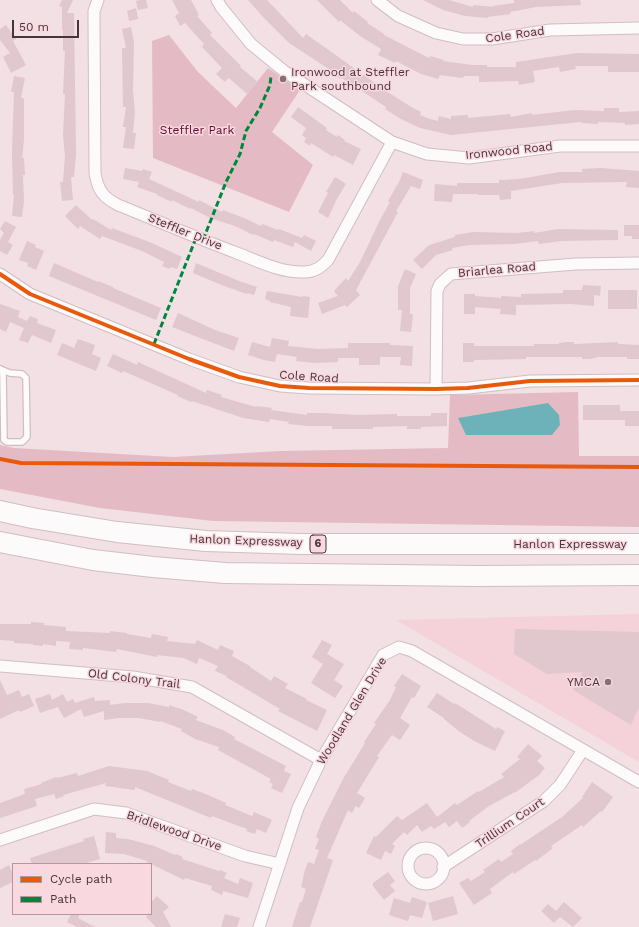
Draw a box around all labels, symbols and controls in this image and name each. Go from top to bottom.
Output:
scale bar [14,12,81,38]
text: 50 m [19,20,49,34]
street label: Cole Road [485,24,545,46]
place label: Ironwood at Steffler Park southbound [291,65,410,93]
marker: Ironwood at Steffler Park southbound [278,74,288,84]
park label: Steffler Park [160,123,234,137]
street label: Ironwood Road [465,139,553,163]
street label: Steffler Drive [146,211,224,253]
street label: Briarlea Road [457,259,537,281]
street label: Cole Road [279,368,339,386]
street label: Hanlon Expressway [189,532,303,550]
road number: 6 [310,535,326,553]
street label: Hanlon Expressway [513,537,627,551]
street label: Woodland Glen Drive [314,654,390,768]
street label: Old Colony Trail [87,666,181,692]
place label: YMCA [567,675,600,689]
marker: YMCA [603,677,613,687]
street label: Trillium Court [473,795,547,851]
street label: Bridlewood Drive [125,808,223,854]
legend [12,863,152,915]
text: Cycle path [50,872,112,886]
text: Path [50,892,76,906]

